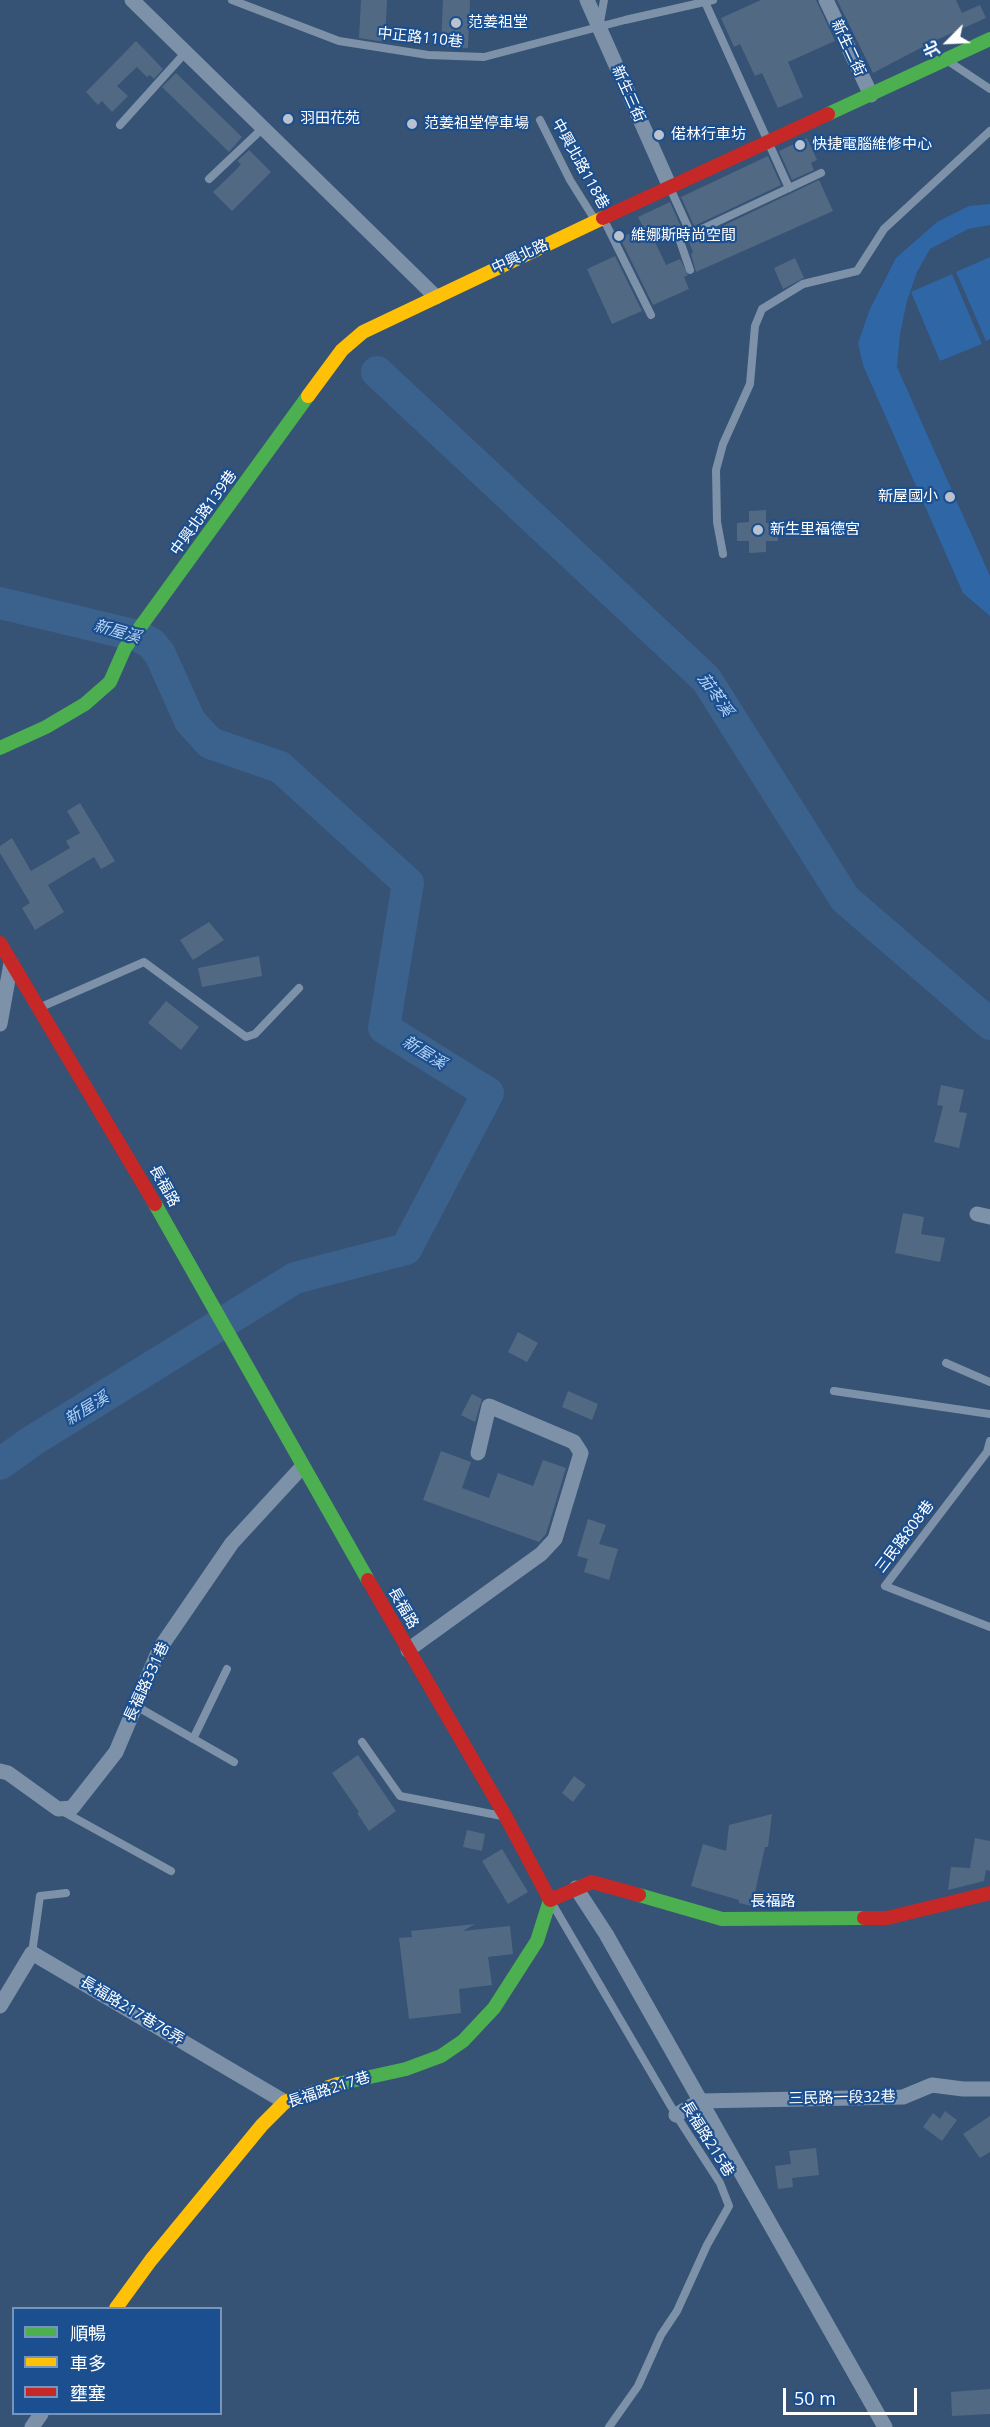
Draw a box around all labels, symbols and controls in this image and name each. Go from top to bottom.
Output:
north arrow [918,12,978,72]
place label: 范姜祖堂 [468,14,528,32]
marker: 范姜祖堂 [449,16,463,30]
street label: 新生二街 [827,17,869,79]
street label: 中正路110巷 [376,25,464,51]
text: 北 [918,38,945,61]
street label: 新生三街 [608,63,648,125]
place label: 羽田花苑 [300,110,360,128]
marker: 羽田花苑 [281,112,295,126]
place label: 范姜祖堂停車場 [424,115,529,133]
street label: 中興北路118巷 [548,116,612,212]
marker: 范姜祖堂停車場 [405,117,419,131]
place label: 偌林行車坊 [671,126,746,144]
marker: 偌林行車坊 [652,128,666,142]
place label: 快捷電腦維修中心 [812,136,932,154]
marker: 快捷電腦維修中心 [793,138,807,152]
place label: 維娜斯時尚空間 [631,227,736,245]
marker: 維娜斯時尚空間 [612,229,626,243]
street label: 中興北路 [489,236,551,278]
street label: 中興北路139巷 [167,467,241,559]
place label: 新屋國小 [878,488,938,506]
marker: 新屋國小 [943,490,957,504]
place label: 新生里福德宮 [770,521,860,539]
marker: 新生里福德宮 [751,523,765,537]
water label: 新屋溪 [91,616,143,648]
water label: 茄苳溪 [693,670,737,720]
water label: 新屋溪 [399,1032,449,1074]
street label: 長福路 [145,1162,183,1210]
water label: 新屋溪 [62,1388,112,1430]
street label: 三民路808巷 [872,1497,938,1577]
street label: 長福路 [384,1584,422,1632]
street label: 長福路331巷 [121,1639,173,1725]
street label: 長福路 [751,1893,795,1911]
street label: 長福路217巷76弄 [77,1973,187,2049]
street label: 長福路217巷 [285,2068,373,2112]
street label: 三民路一段32巷 [788,2088,896,2108]
street label: 長福路215巷 [677,2098,737,2180]
legend [12,2307,222,2415]
text: 順暢 [70,2321,106,2345]
text: 車多 [70,2351,106,2375]
scale bar [786,2376,920,2414]
text: 壅塞 [70,2381,106,2405]
text: 50 m [794,2386,836,2410]

